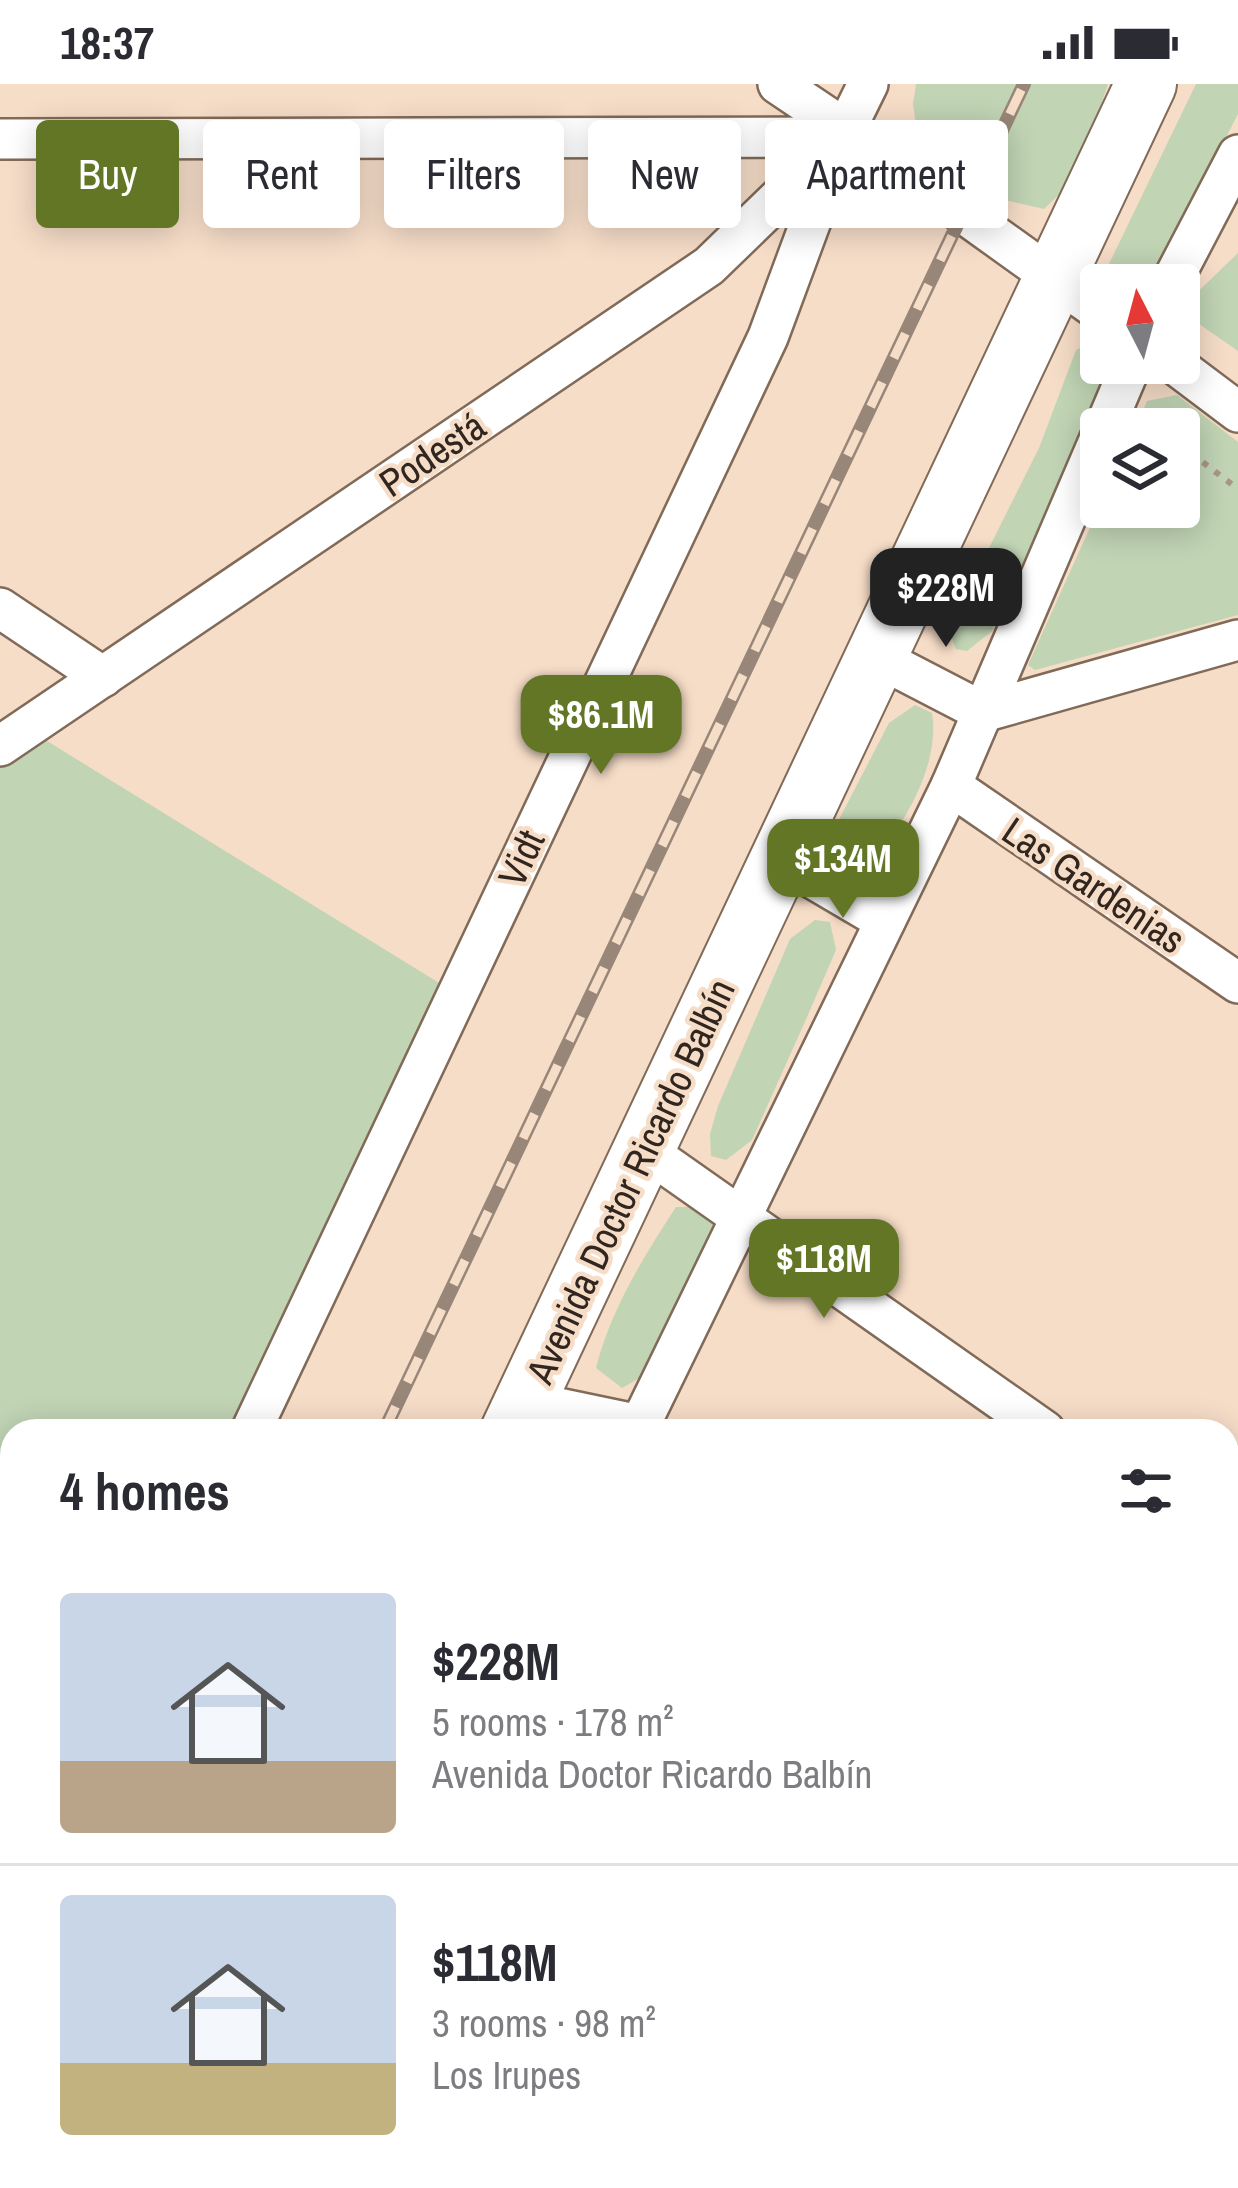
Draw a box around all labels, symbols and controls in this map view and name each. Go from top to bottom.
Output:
text: 18:37 [60,12,154,73]
chip: Buy [36,120,179,228]
chip: Rent [203,120,360,228]
chip: Filters [384,120,564,228]
chip: New [588,120,741,228]
chip: Apartment [765,120,1008,228]
north arrow [1080,264,1200,384]
map controls [1080,264,1200,528]
street label: Podestá [369,400,495,508]
button: layers [1080,408,1200,528]
pin: $228M [862,548,1030,650]
text: $228M [897,561,995,613]
pin: $86.1M [503,675,699,777]
text: $86.1M [548,688,654,740]
street label: Las Gardenias [993,805,1195,965]
pin: $134M [759,819,927,921]
street label: Vidt [486,821,557,895]
text: $134M [794,832,892,884]
street label: Avenida Doctor Ricardo Balbín [513,970,747,1392]
pin: $118M [740,1219,908,1321]
text: $118M [776,1232,872,1284]
text: 4 homes [60,1457,230,1526]
icon: filters [1113,1458,1179,1524]
text: $228M [432,1627,560,1696]
icon: home [156,1641,300,1785]
text: 5 rooms · 178 m² [432,1696,674,1748]
text: Avenida Doctor Ricardo Balbín [432,1748,872,1800]
text: $118M [432,1928,558,1997]
icon: home [156,1943,300,2087]
text: 3 rooms · 98 m² [432,1997,656,2049]
text: Los Irupes [432,2049,581,2101]

